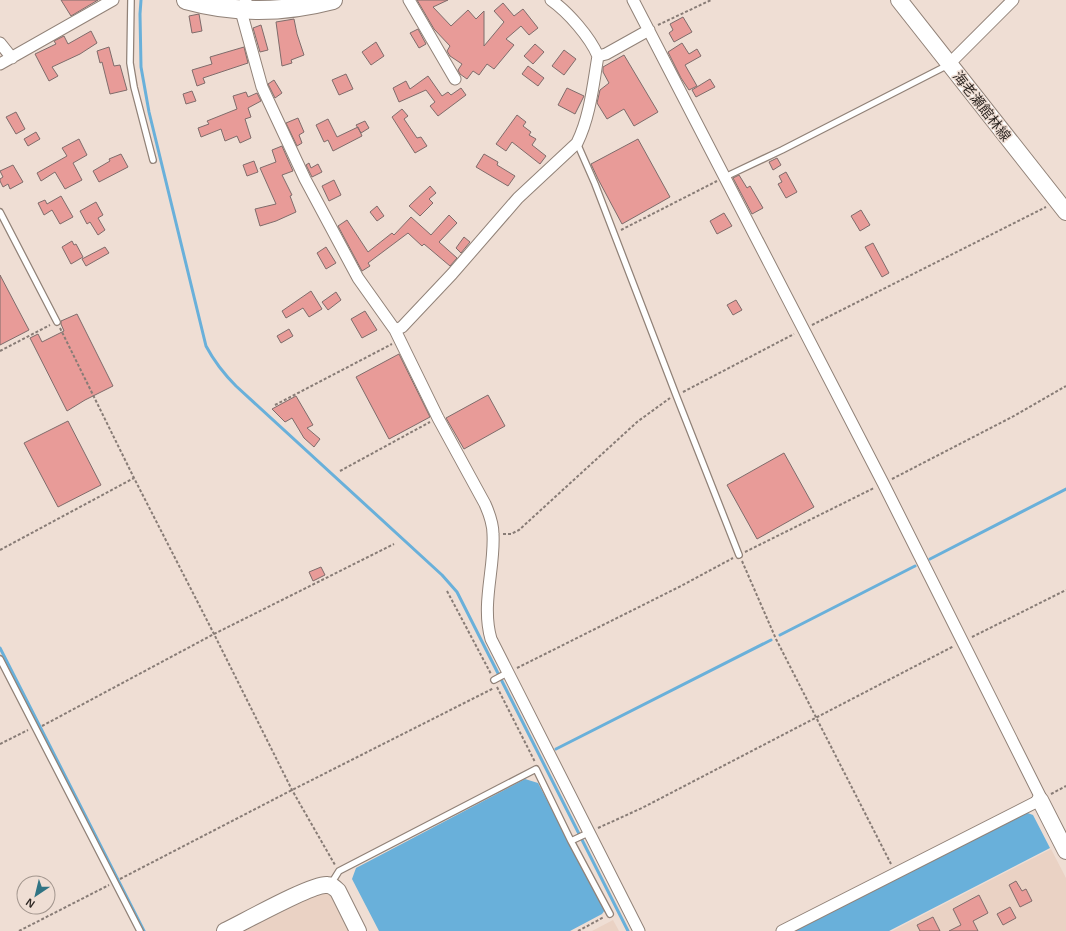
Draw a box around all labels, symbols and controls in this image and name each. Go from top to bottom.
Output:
street label: 海老瀬館林線 [950,68,1014,144]
north arrow [16,875,56,915]
text: N [24,896,37,910]

